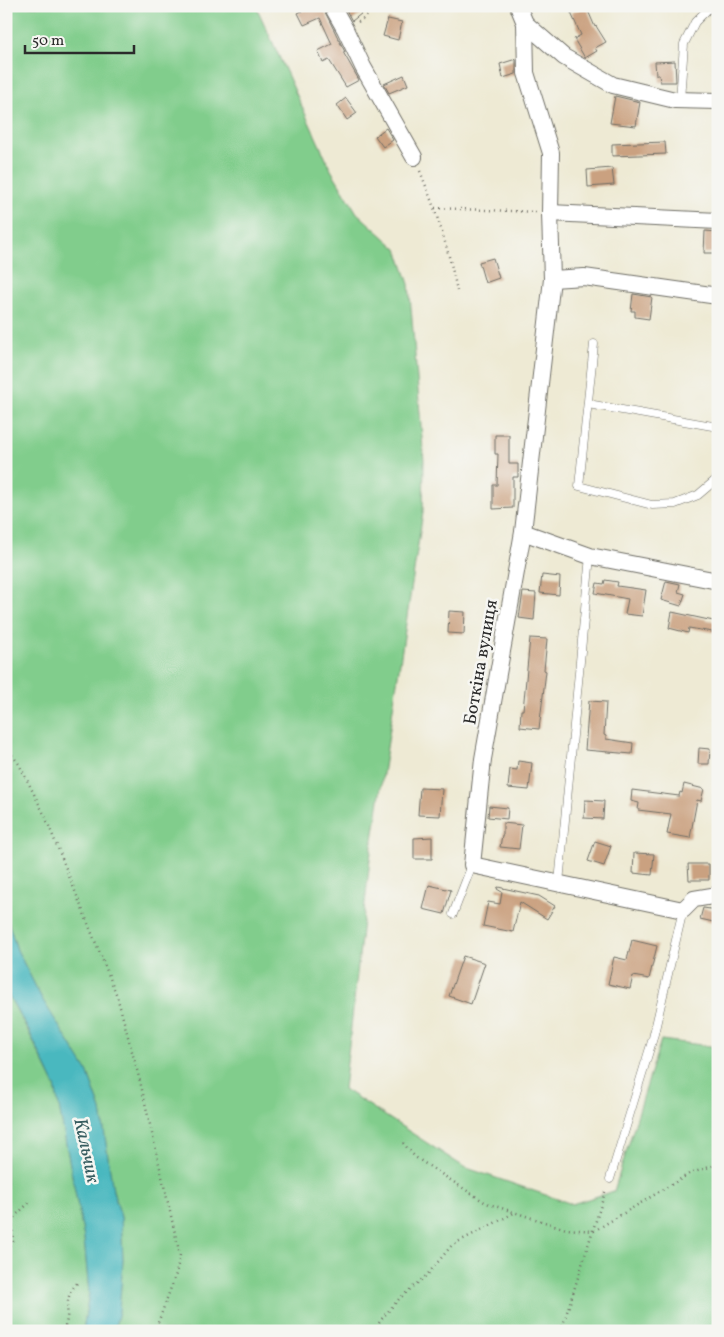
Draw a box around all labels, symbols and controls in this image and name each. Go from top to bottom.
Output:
scale bar [25,22,134,54]
text: 50 m [32,31,64,52]
street label: Боткіна вулиця [458,598,505,727]
water label: Кальчик [67,1116,106,1186]

